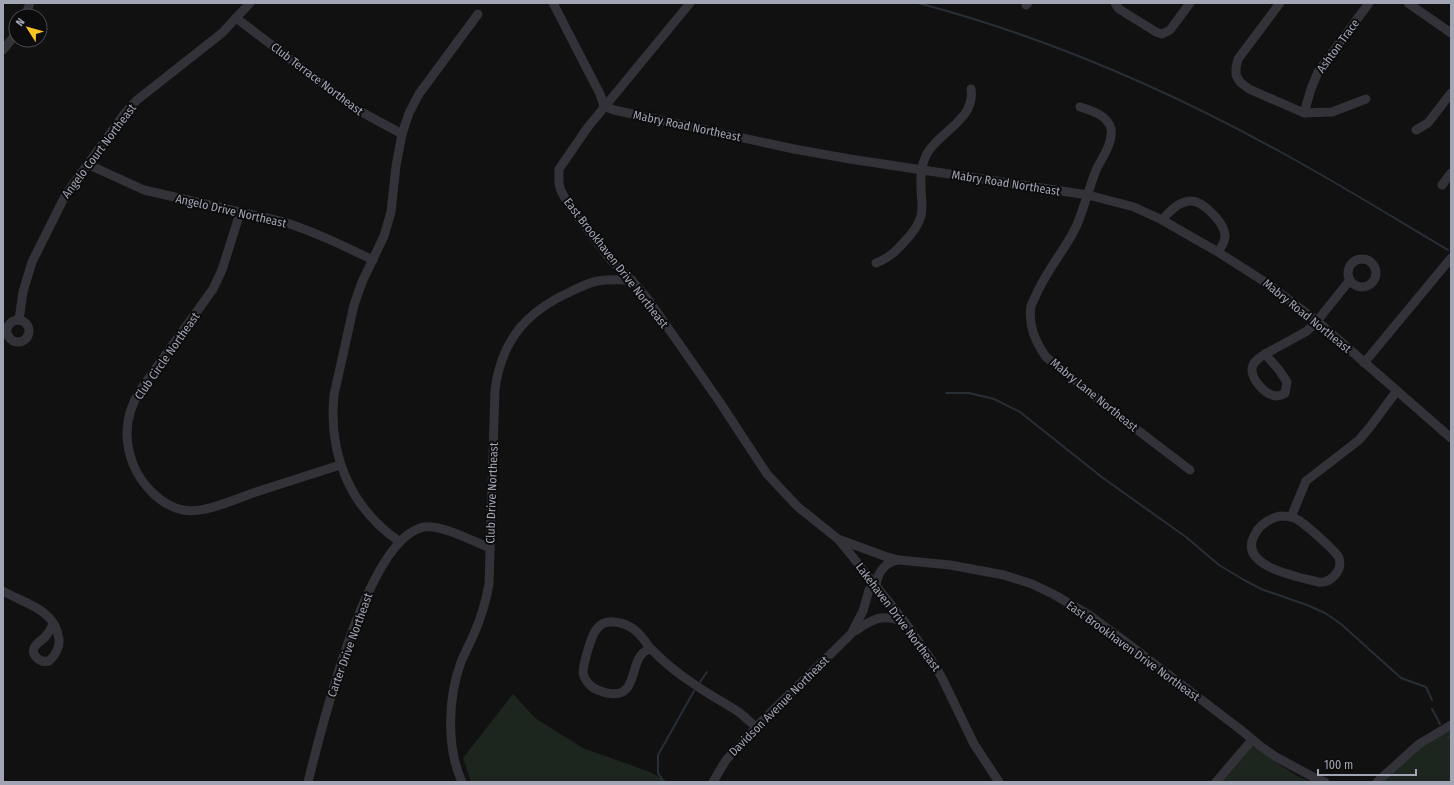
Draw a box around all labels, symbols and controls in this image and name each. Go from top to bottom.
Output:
north arrow [8,8,48,48]
text: N [13,16,28,29]
street label: Ashton Trace [1314,16,1362,75]
street label: Club Terrace Northeast [268,40,366,118]
street label: Angelo Court Northeast [59,101,139,201]
street label: Mabry Road Northeast [632,108,742,144]
street label: Mabry Road Northeast [951,168,1061,198]
street label: Angelo Drive Northeast [174,191,288,231]
street label: East Brookhaven Drive Northeast [561,195,671,331]
street label: Mabry Road Northeast [1260,276,1354,356]
street label: Club Circle Northeast [132,310,202,402]
street label: Mabry Lane Northeast [1048,356,1140,434]
street label: Club Drive Northeast [483,442,501,544]
street label: Lakehaven Drive Northeast [853,560,943,674]
street label: Carter Drive Northeast [325,591,375,699]
street label: East Brookhaven Drive Northeast [1064,598,1202,704]
street label: Davidson Avenue Northeast [726,653,832,759]
scale bar [1318,751,1416,777]
text: 100 m [1324,758,1353,772]

